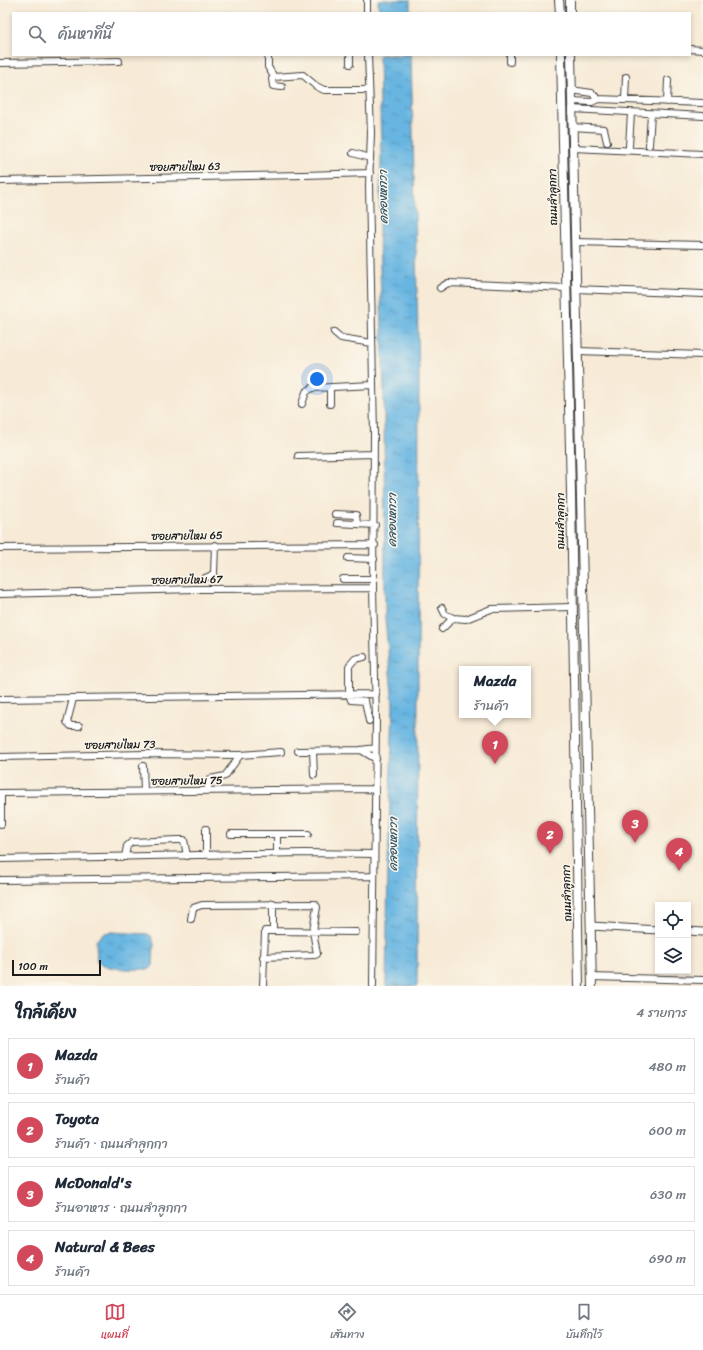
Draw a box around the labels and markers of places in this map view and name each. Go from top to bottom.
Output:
pin: 1 [482,731,508,764]
pin: 3 [622,810,648,843]
pin: 2 [537,821,563,854]
pin: 4 [666,838,692,871]

